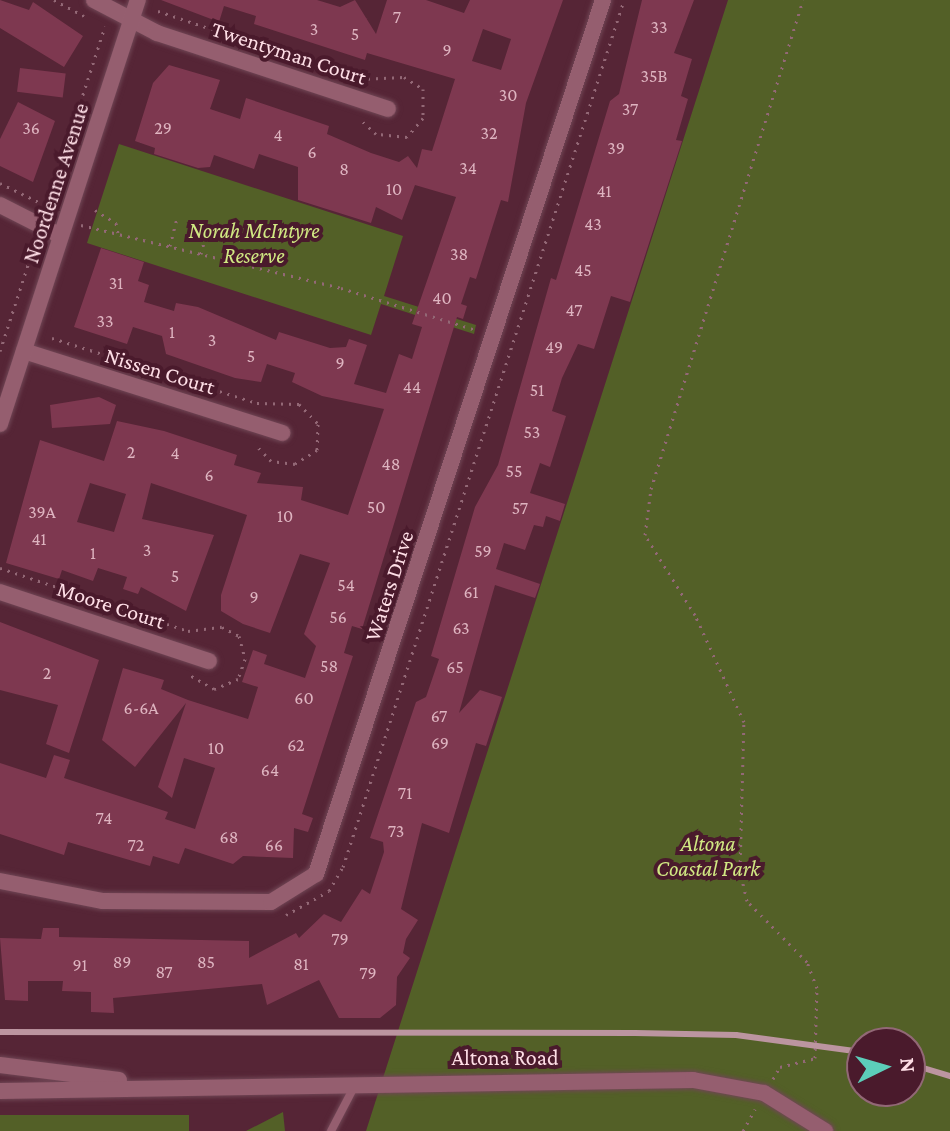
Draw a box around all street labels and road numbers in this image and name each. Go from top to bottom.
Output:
street label: Twentyman Court [208,16,370,90]
street label: Noordenne Avenue [18,100,94,266]
street label: Nissen Court [102,342,218,400]
street label: Waters Drive [359,527,419,645]
street label: Moore Court [54,575,168,635]
street label: Altona Road [451,1045,559,1071]

